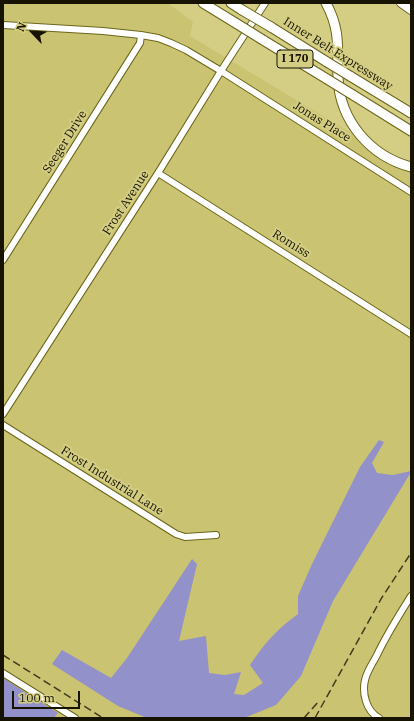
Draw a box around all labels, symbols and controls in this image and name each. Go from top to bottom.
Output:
north arrow [12,12,52,52]
street label: Inner Belt Expressway [281,14,395,94]
text: N [13,20,29,34]
road number: I 170 [277,50,313,68]
street label: Jonas Place [291,99,353,145]
street label: Seeger Drive [40,108,90,176]
street label: Frost Avenue [100,168,152,238]
street label: Romiss [270,227,312,261]
street label: Frost Industrial Lane [58,444,166,518]
scale bar [14,683,82,709]
text: 100 m [19,690,55,705]

